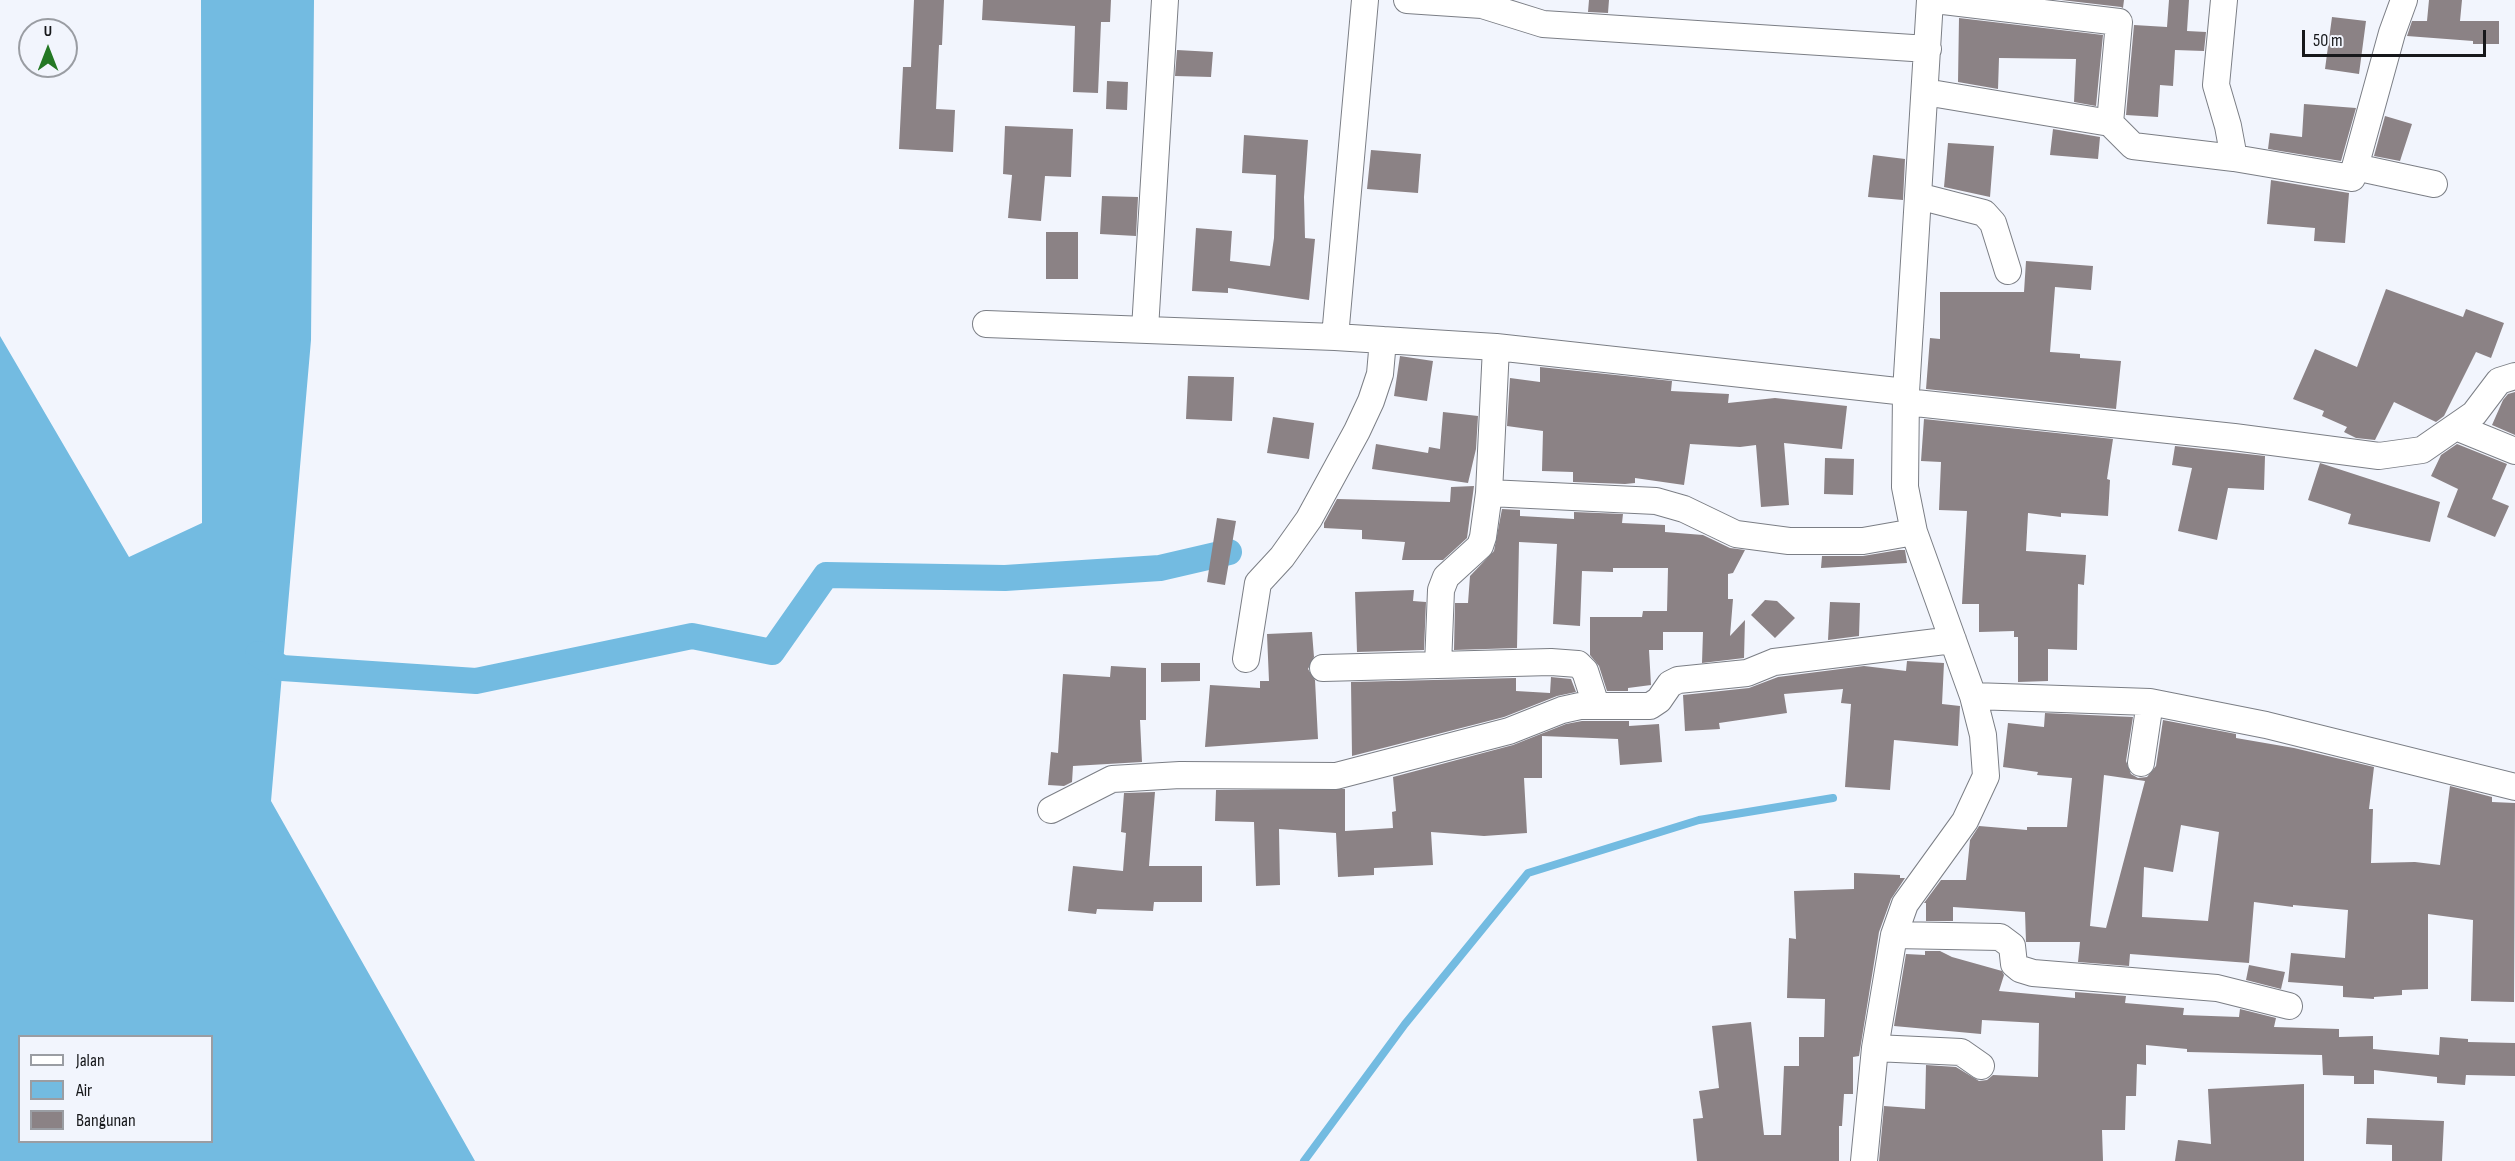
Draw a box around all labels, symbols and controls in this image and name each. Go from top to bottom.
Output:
north arrow [18,18,78,78]
scale bar [2305,18,2490,56]
text: U [44,22,52,41]
text: 50 m [2313,30,2343,51]
legend [18,1035,213,1143]
text: Jalan [76,1050,105,1071]
text: Air [76,1080,92,1101]
text: Bangunan [76,1110,136,1131]

